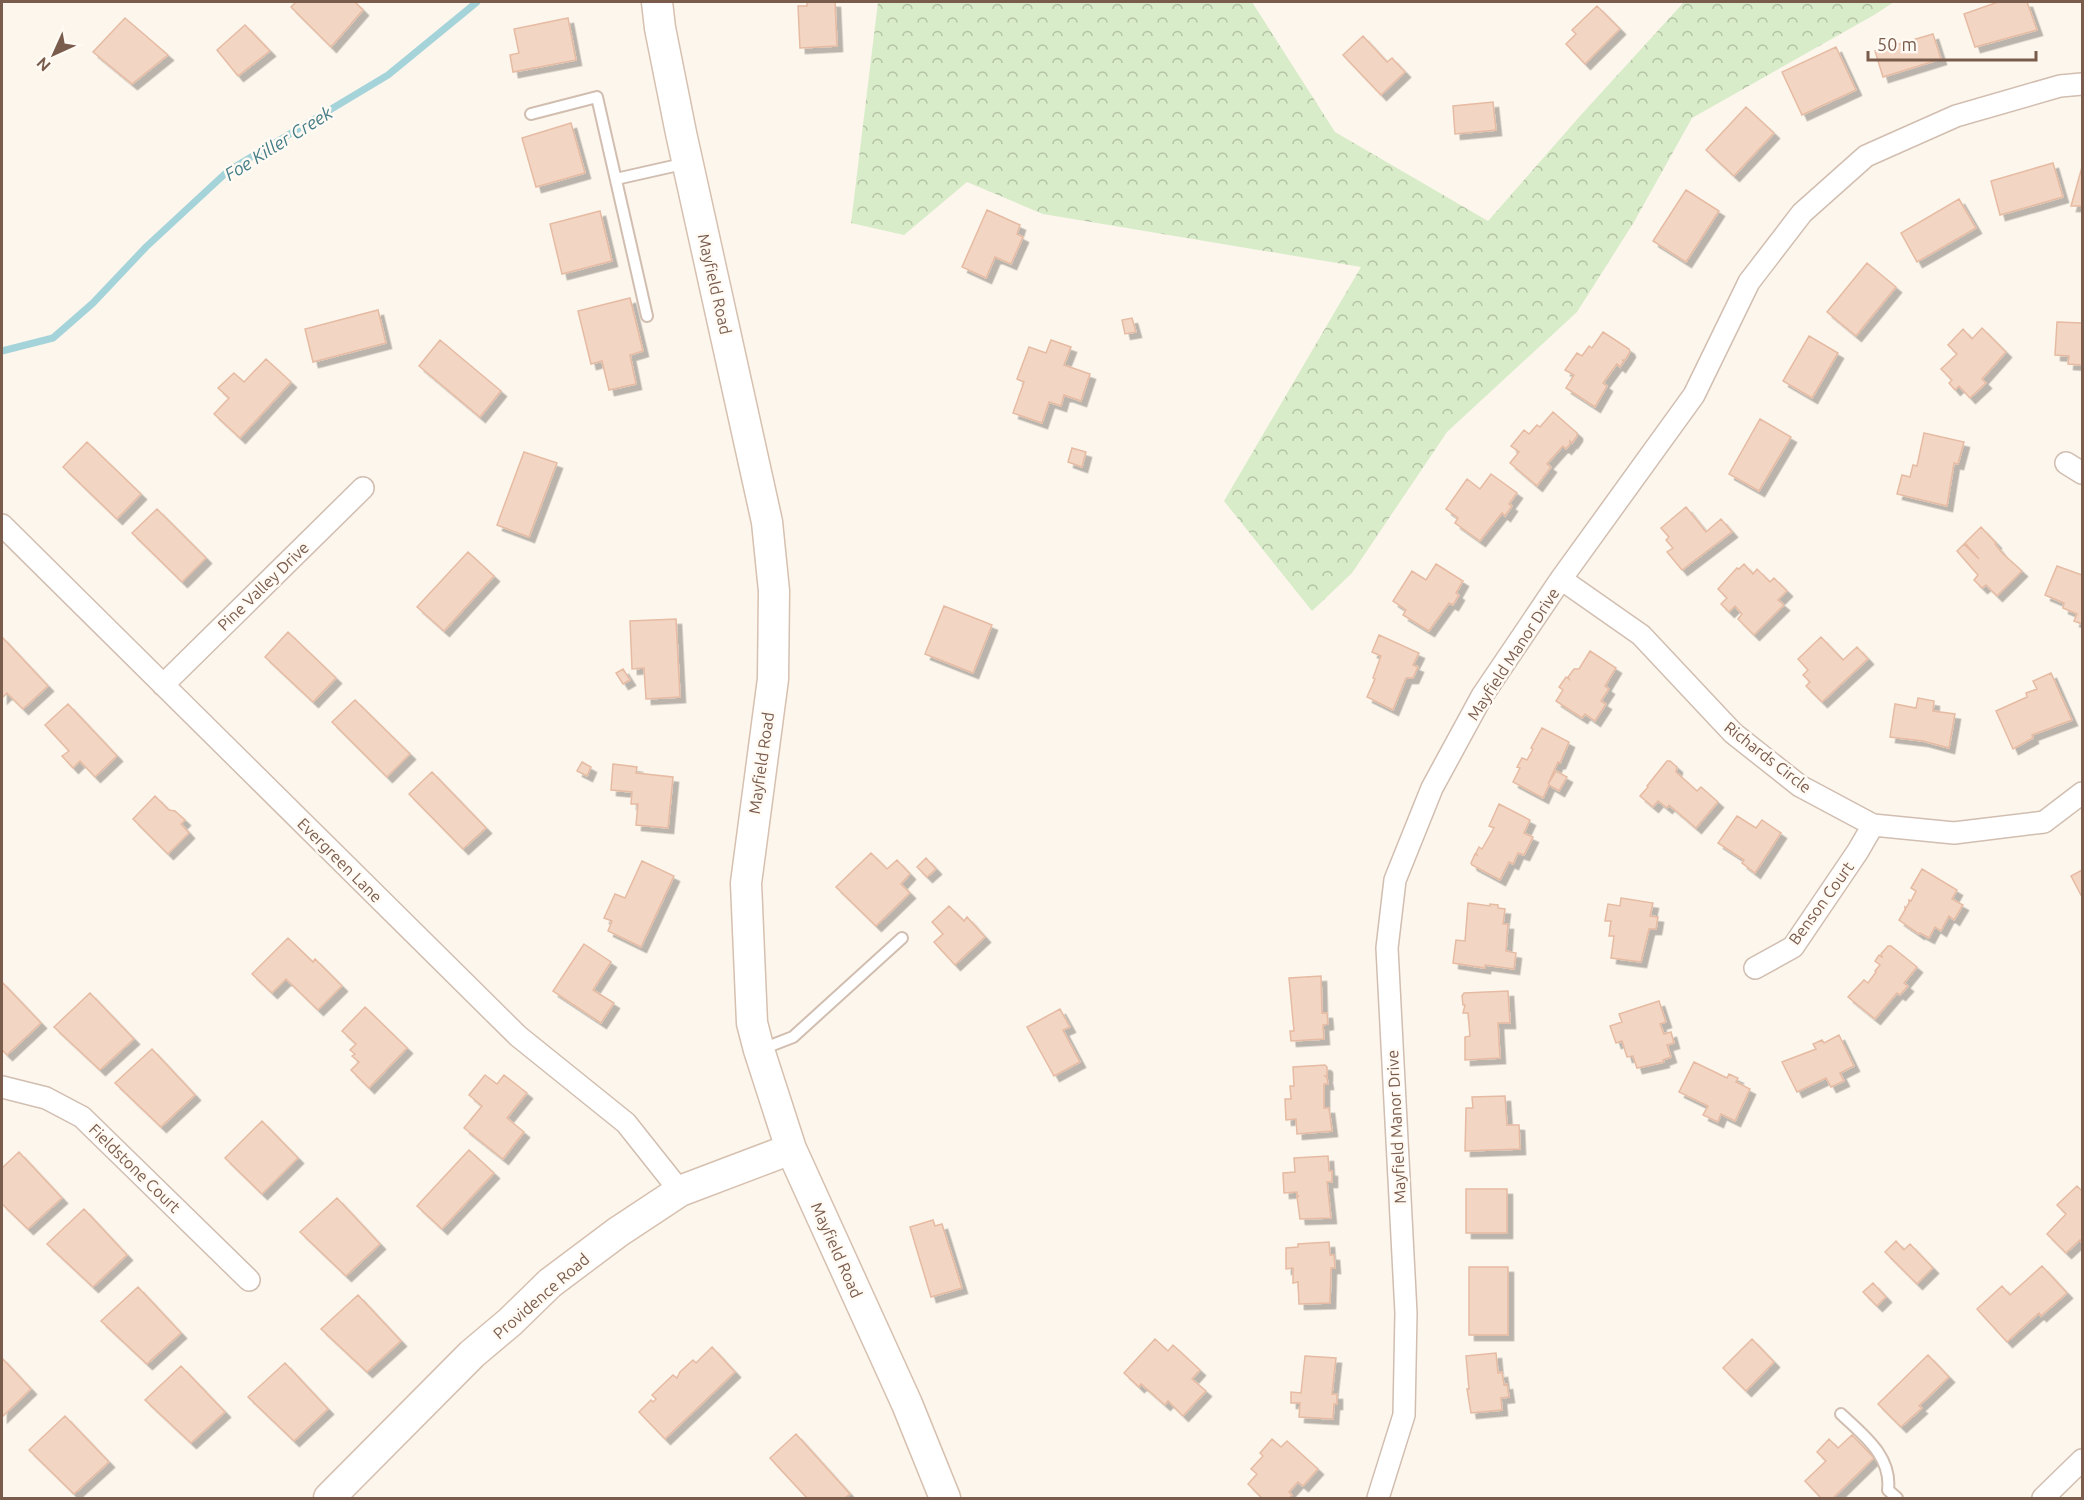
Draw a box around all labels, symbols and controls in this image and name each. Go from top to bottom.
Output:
north arrow [24,24,84,84]
scale bar [1868,24,2036,62]
text: 50 m [1877,34,1917,54]
text: N [33,54,54,75]
water label: Foe Killer Creek [220,101,336,184]
street label: Mayfield Road [695,232,735,336]
street label: Pine Valley Drive [214,538,312,634]
street label: Mayfield Manor Drive [1464,585,1562,723]
street label: Mayfield Road [745,711,777,815]
street label: Richards Circle [1721,718,1815,796]
street label: Evergreen Lane [294,814,386,906]
street label: Benson Court [1785,858,1857,948]
street label: Mayfield Manor Drive [1383,1050,1409,1204]
street label: Fieldstone Court [86,1120,185,1216]
street label: Mayfield Road [808,1199,866,1301]
street label: Providence Road [490,1250,592,1342]

